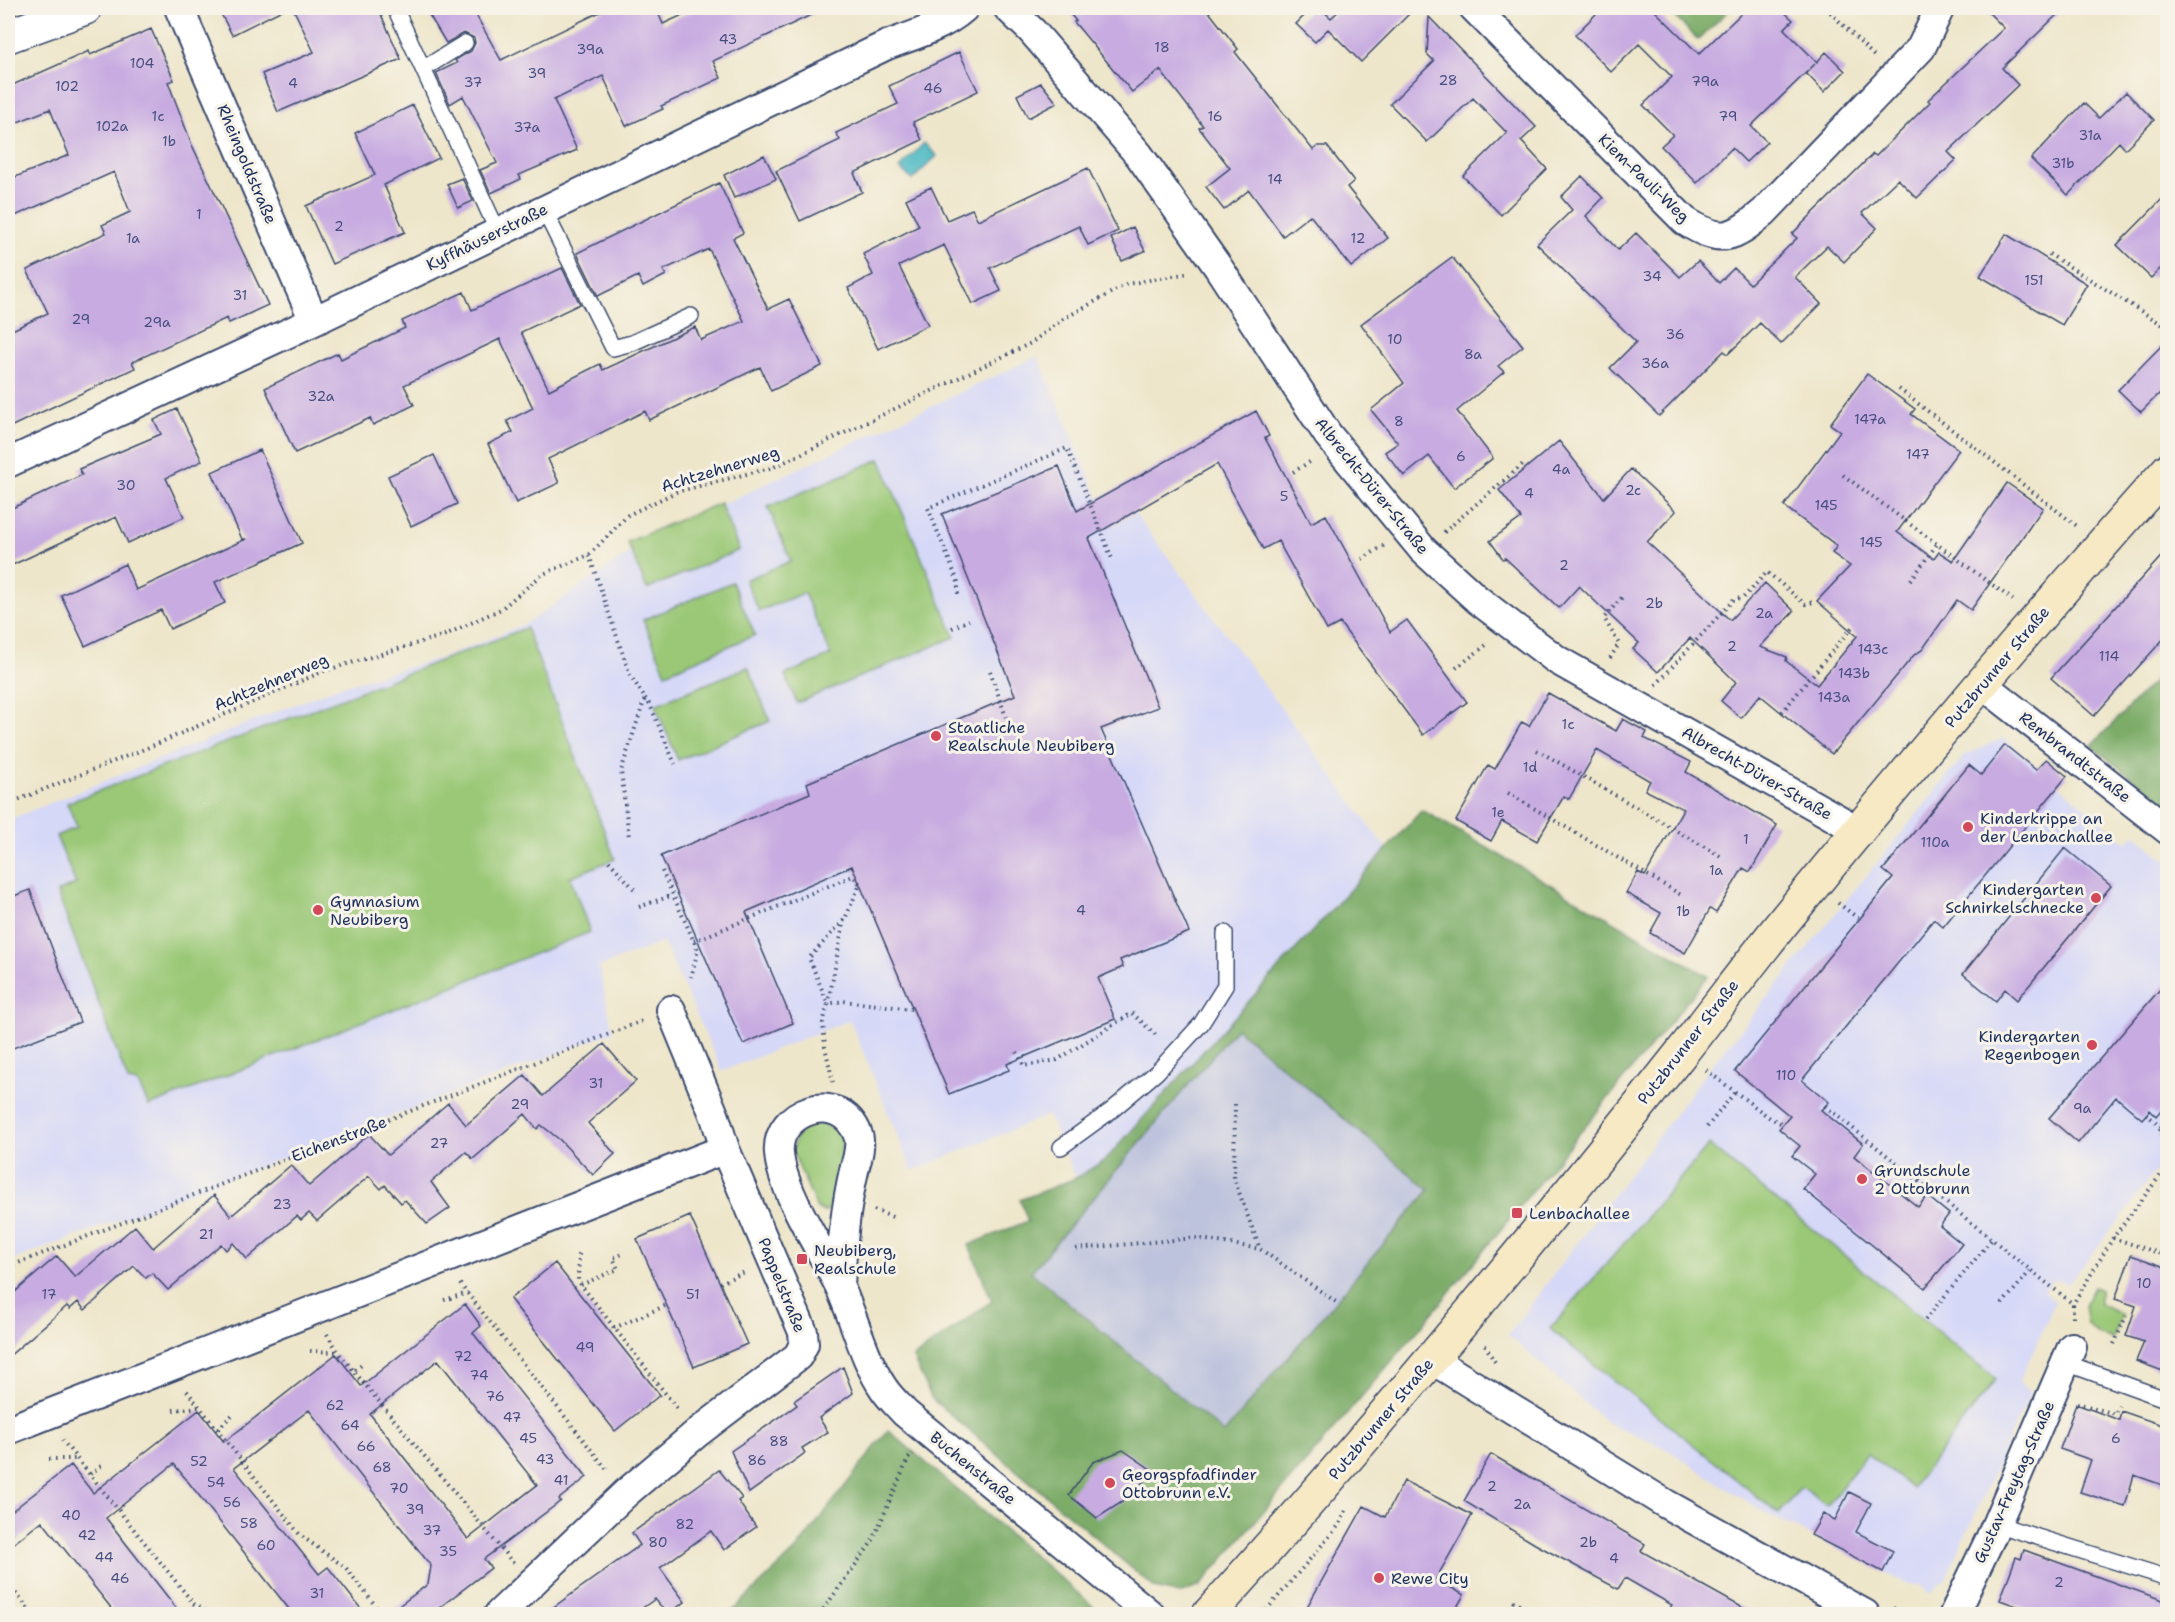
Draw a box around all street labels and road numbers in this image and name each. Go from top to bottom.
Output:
street label: Rheingoldstraße [212,101,282,227]
street label: Kiem-Pauli-Weg [1594,129,1694,227]
street label: Kyffhäuserstraße [423,199,551,275]
street label: Albrecht-Dürer-Straße [1310,413,1434,559]
street label: Achtzehnerweg [658,441,782,497]
street label: Putzbrunner Straße [1940,602,2054,732]
street label: Achtzehnerweg [211,648,332,716]
street label: Rembrandtstraße [2015,707,2135,807]
street label: Albrecht-Dürer-Straße [1678,721,1836,825]
street label: Putzbrunner Straße [1633,975,1743,1109]
street label: Eichenstraße [288,1111,390,1167]
street label: Pappelstraße [753,1234,811,1336]
street label: Putzbrunner Straße [1324,1354,1438,1484]
street label: Gustav-Freytag-Straße [1969,1397,2059,1567]
street label: Buchenstraße [926,1427,1020,1509]

